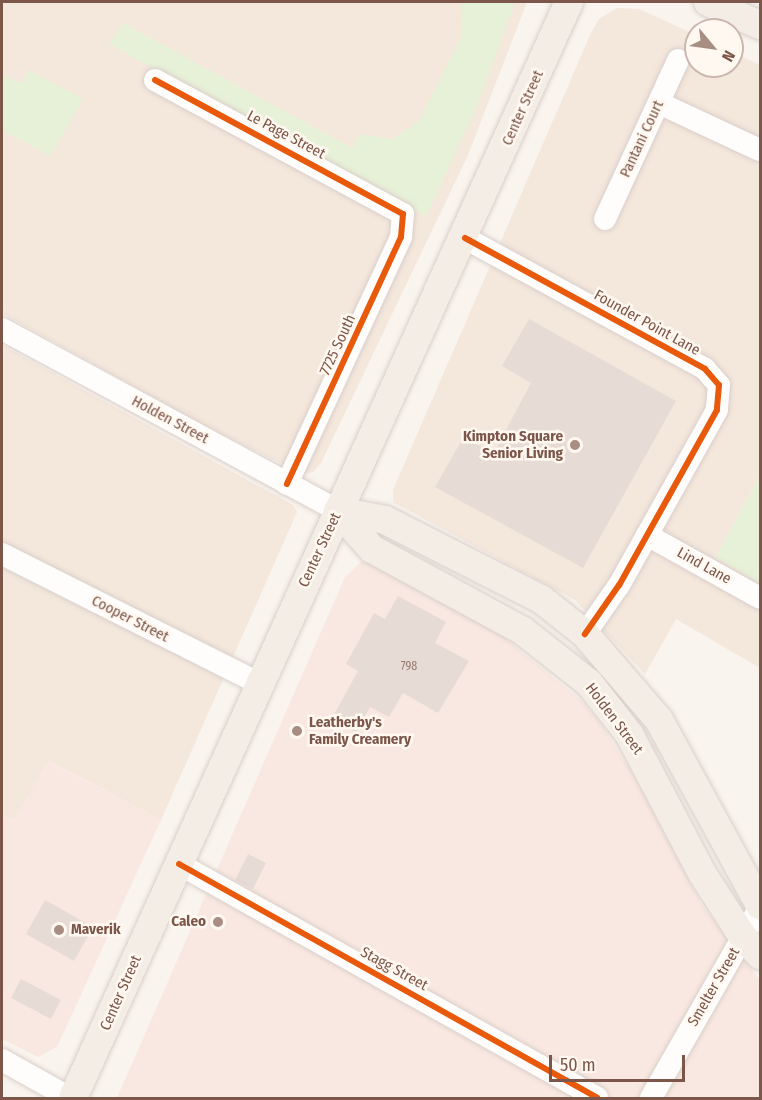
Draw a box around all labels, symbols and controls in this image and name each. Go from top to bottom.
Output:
north arrow [684,18,744,78]
text: N [718,47,739,65]
street label: Center Street [498,68,548,148]
street label: Pantani Court [616,98,668,180]
street label: Le Page Street [244,107,328,163]
street label: Founder Point Lane [591,286,703,360]
street label: 7725 South [316,312,360,378]
street label: Holden Street [128,392,212,448]
place label: Kimpton Square Senior Living [463,427,563,462]
marker: Kimpton Square Senior Living [568,438,582,452]
street label: Center Street [295,510,345,590]
street label: Lind Lane [674,544,734,588]
street label: Cooper Street [88,592,172,646]
house number: 798 [401,660,417,674]
street label: Holden Street [581,680,647,758]
place label: Leatherby's Family Creamery [309,713,411,748]
marker: Leatherby's Family Creamery [290,724,304,738]
place label: Caleo [171,913,206,931]
marker: Caleo [211,915,225,929]
place label: Maverik [71,921,121,939]
marker: Maverik [52,923,66,937]
street label: Stagg Street [357,943,431,995]
street label: Smelter Street [684,944,744,1030]
street label: Center Street [96,953,146,1033]
scale bar [552,1043,688,1081]
text: 50 m [560,1054,596,1076]

